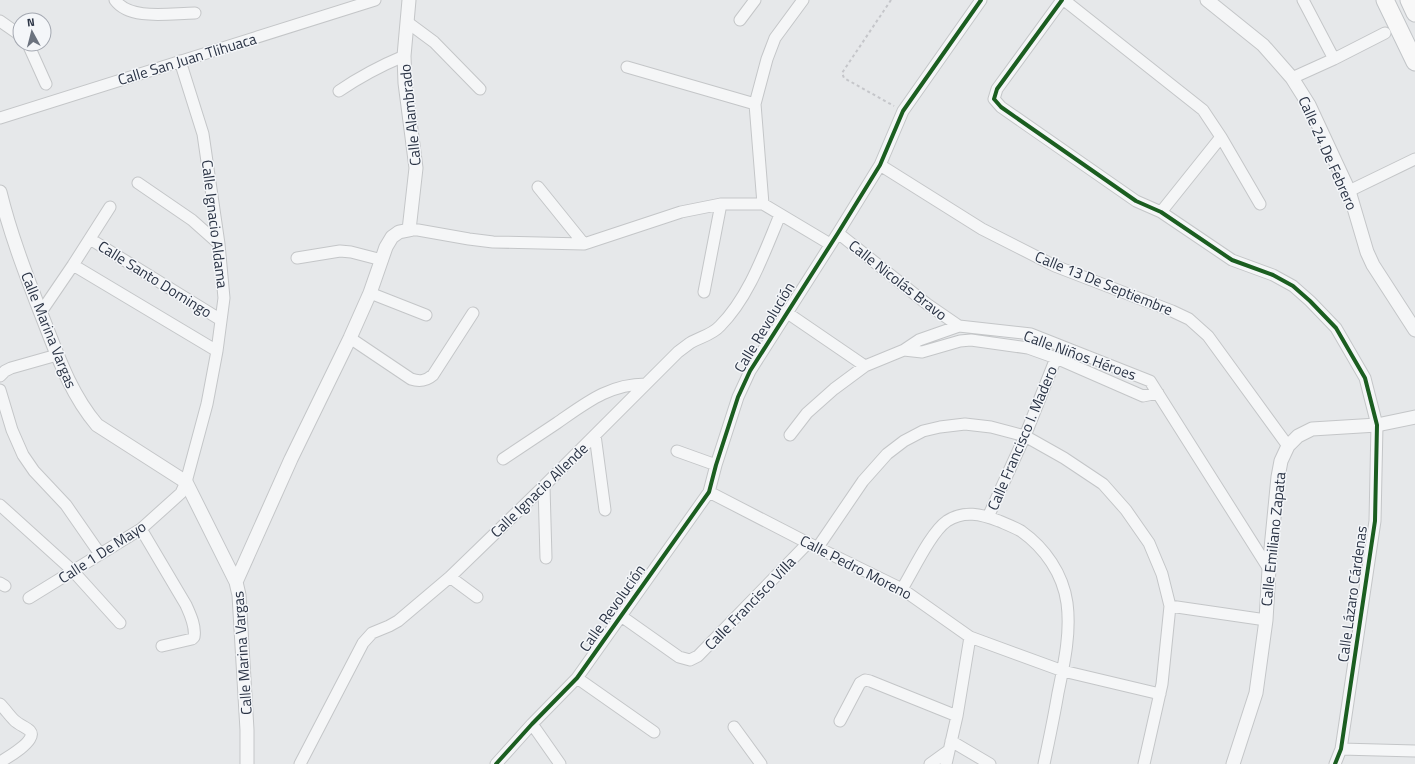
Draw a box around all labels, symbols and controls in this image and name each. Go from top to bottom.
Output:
north arrow [12,12,52,52]
text: N [26,14,36,30]
street label: Calle San Juan Tlihuaca [115,27,260,91]
street label: Calle Alambrado [393,63,427,167]
street label: Calle 24 De Febrero [1293,92,1364,214]
street label: Calle Ignacio Aldama [196,158,234,290]
street label: Calle Nicolás Bravo [844,234,952,326]
street label: Calle Santo Domingo [93,235,217,323]
street label: Calle 13 De Septiembre [1032,245,1176,321]
street label: Calle Marina Vargas [15,268,83,392]
street label: Calle Revolución [728,277,800,377]
street label: Calle Niños Héroes [1020,324,1140,386]
street label: Calle Francisco I. Madero [981,362,1063,514]
street label: Calle Ignacio Allende [485,437,593,543]
street label: Calle Emiliano Zapata [1255,470,1292,607]
street label: Calle 1 De Mayo [53,515,151,589]
street label: Calle Lázaro Cárdenas [1331,524,1373,664]
street label: Calle Pedro Moreno [796,529,916,605]
street label: Calle Francisco Villa [699,551,801,655]
street label: Calle Revolución [573,560,651,656]
street label: Calle Marina Vargas [226,590,258,716]

